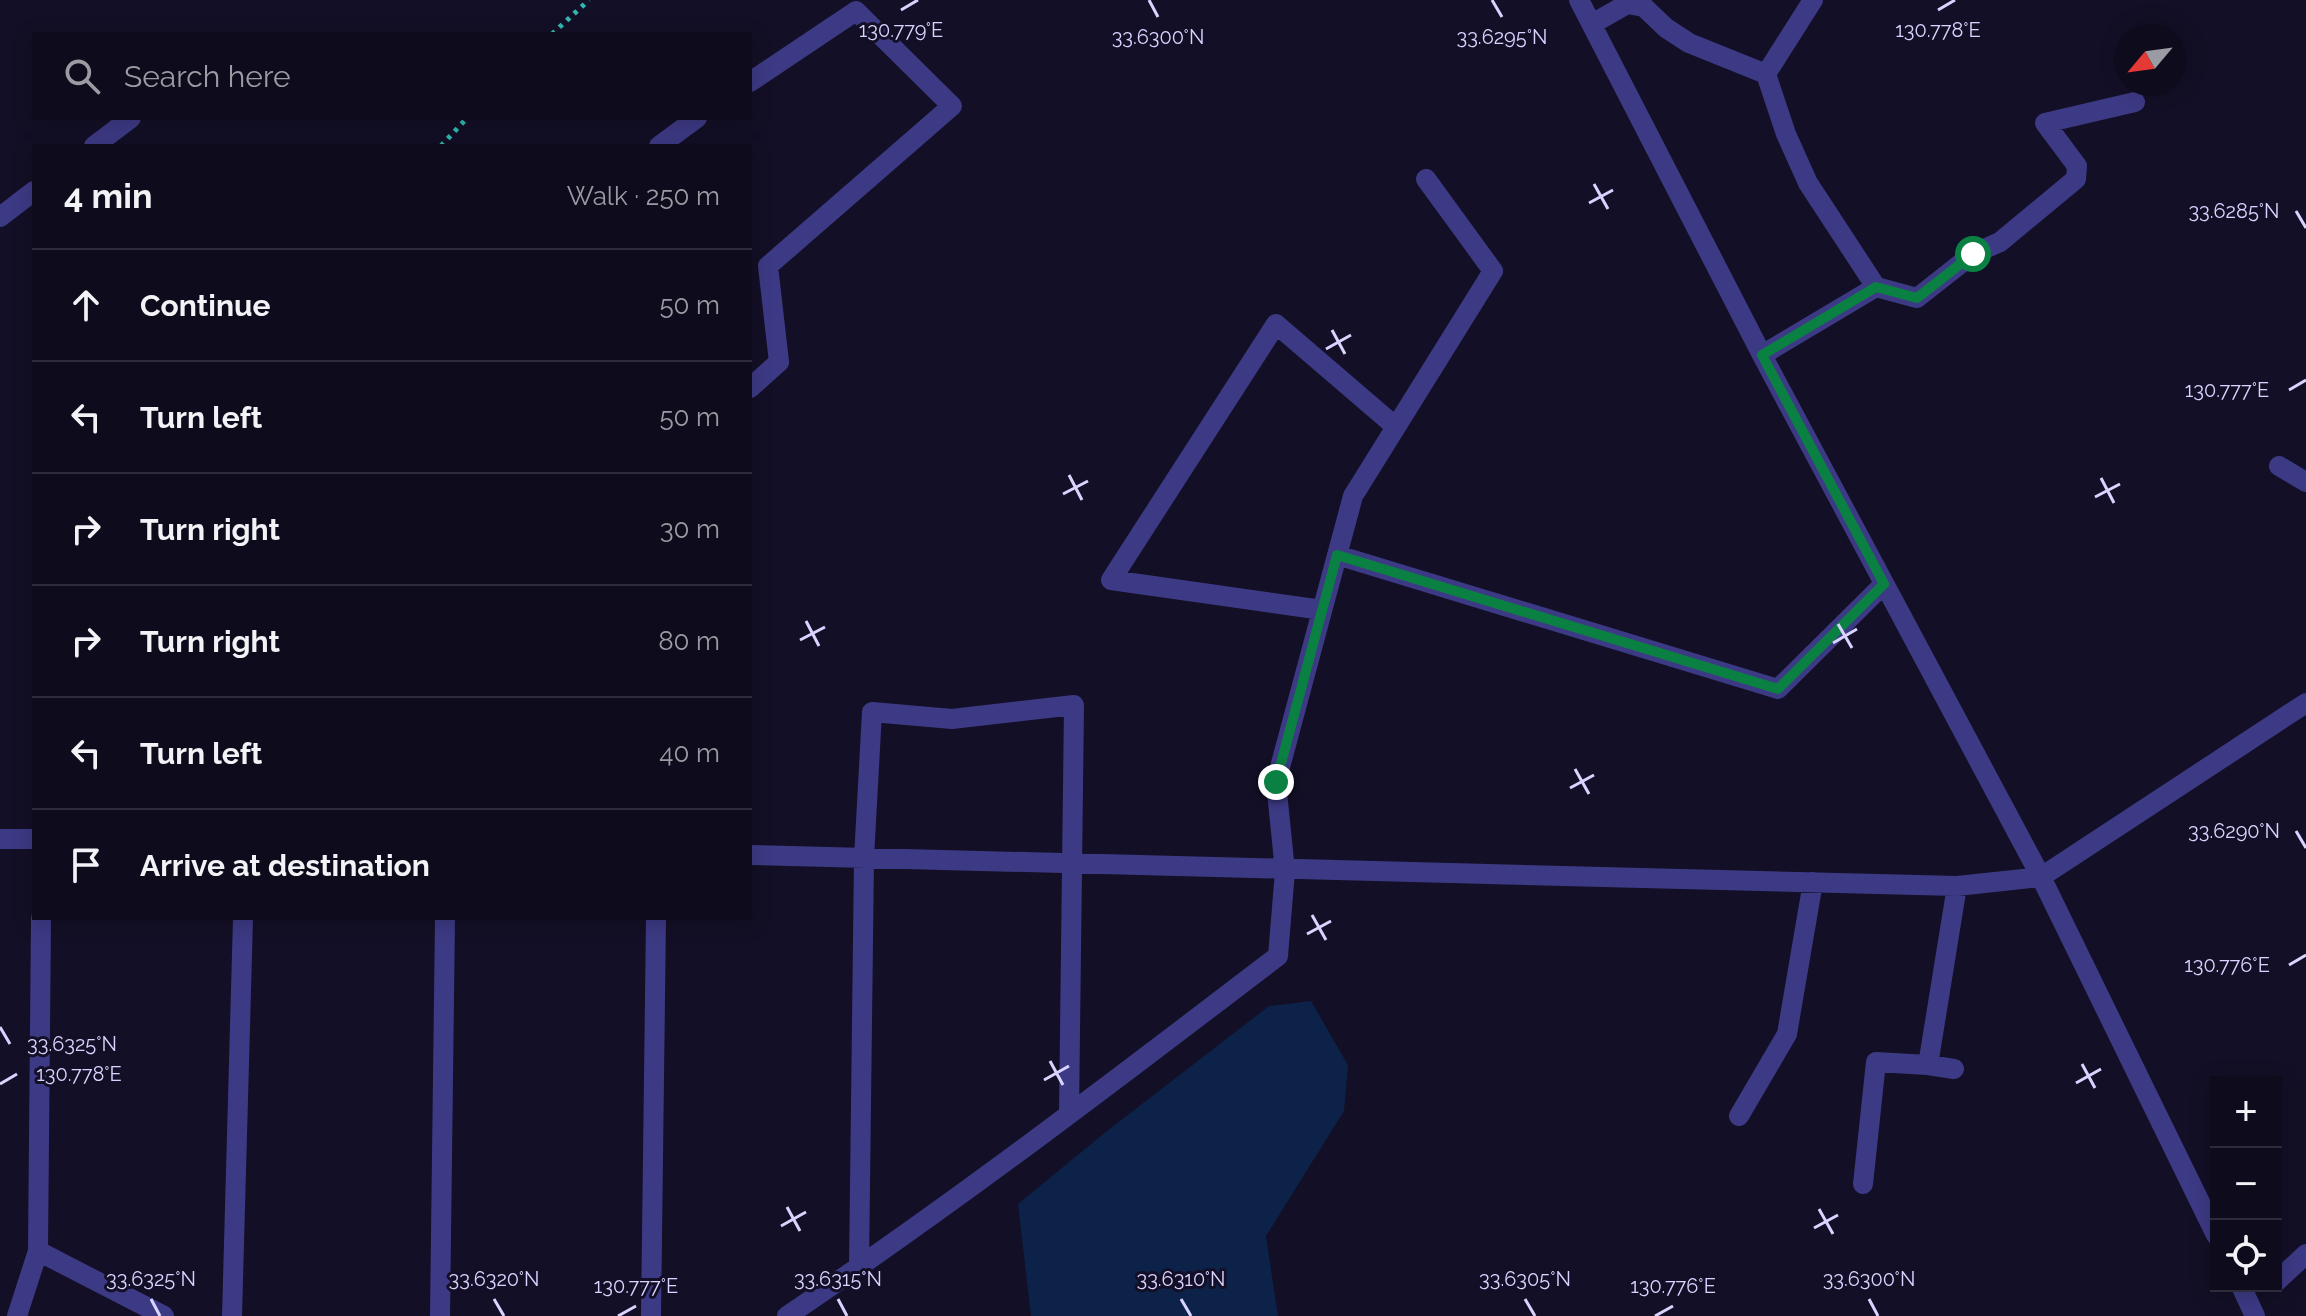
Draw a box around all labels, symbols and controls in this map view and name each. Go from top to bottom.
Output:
text: 130.779°E [859,18,943,42]
text: 130.778°E [1895,18,1981,42]
north arrow [2114,24,2186,96]
text: 33.6300°N [1112,25,1204,49]
text: 33.6295°N [1457,25,1548,49]
search box [32,32,752,120]
icon: search [60,54,104,98]
text: Search here [124,59,291,94]
text: 4 min [64,176,152,216]
text: Walk · 250 m [567,181,720,211]
text: 33.6285°N [2188,199,2280,223]
route start [1955,236,1991,272]
icon: ahead [64,283,108,327]
text: Continue [140,288,271,323]
text: 50 m [659,290,720,320]
text: 130.777°E [2185,378,2269,402]
icon: left [64,395,108,439]
text: Turn left [140,400,262,435]
text: 50 m [659,402,720,432]
icon: right [64,507,108,551]
text: Turn right [140,512,280,547]
text: 30 m [660,514,720,544]
icon: right [64,619,108,663]
text: Turn right [140,624,280,659]
text: 80 m [658,626,720,656]
icon: left [64,731,108,775]
text: Turn left [140,736,262,771]
text: 40 m [659,738,720,768]
route end [1258,764,1294,800]
text: 33.6290°N [2188,819,2280,843]
icon: arrive [64,843,108,887]
text: Arrive at destination [140,848,430,883]
text: 130.776°E [2184,953,2270,977]
text: 33.6325°N [27,1032,117,1056]
text: 130.778°E [36,1062,122,1086]
map controls [2210,1076,2282,1292]
button: + [2210,1076,2282,1148]
button: − [2210,1148,2282,1220]
button: locate [2210,1220,2282,1292]
text: 33.6325°N [106,1267,196,1291]
text: 33.6320°N [449,1267,539,1291]
text: 33.6315°N [794,1267,882,1291]
text: 33.6310°N [1136,1267,1226,1291]
text: 33.6305°N [1479,1267,1571,1291]
text: 33.6300°N [1823,1267,1915,1291]
text: 130.777°E [594,1274,678,1298]
text: 130.776°E [1630,1274,1716,1298]

